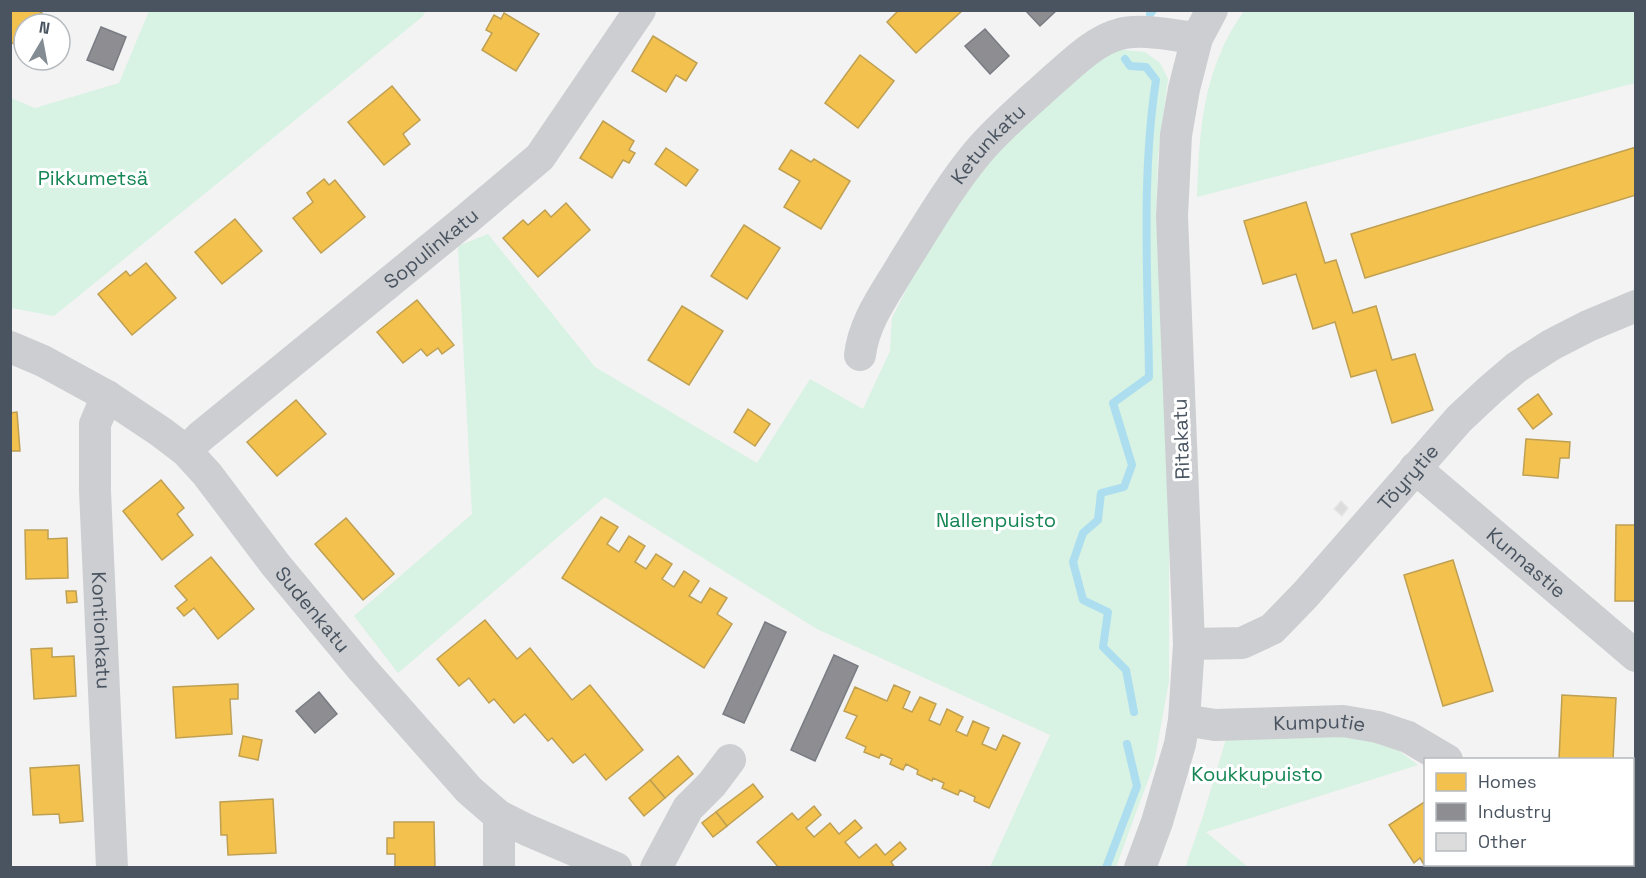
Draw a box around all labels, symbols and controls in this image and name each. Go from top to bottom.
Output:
north arrow [12,12,72,72]
text: N [37,16,52,39]
street label: Ketunkatu [945,98,1031,189]
park label: Pikkumetsä [38,165,148,191]
street label: Sopulinkatu [378,202,484,295]
street label: Ritakatu [1167,398,1195,480]
street label: Töyrytie [1372,439,1444,516]
park label: Nallenpuisto [936,507,1056,533]
street label: Kunnastie [1481,521,1571,604]
street label: Sudenkatu [269,561,356,658]
street label: Kontionkatu [86,571,117,690]
street label: Kumputie [1273,708,1368,738]
legend [1424,758,1634,866]
park label: Koukkupuisto [1191,761,1323,787]
text: Homes [1478,770,1537,793]
text: Industry [1478,800,1551,823]
text: Other [1478,830,1527,853]

